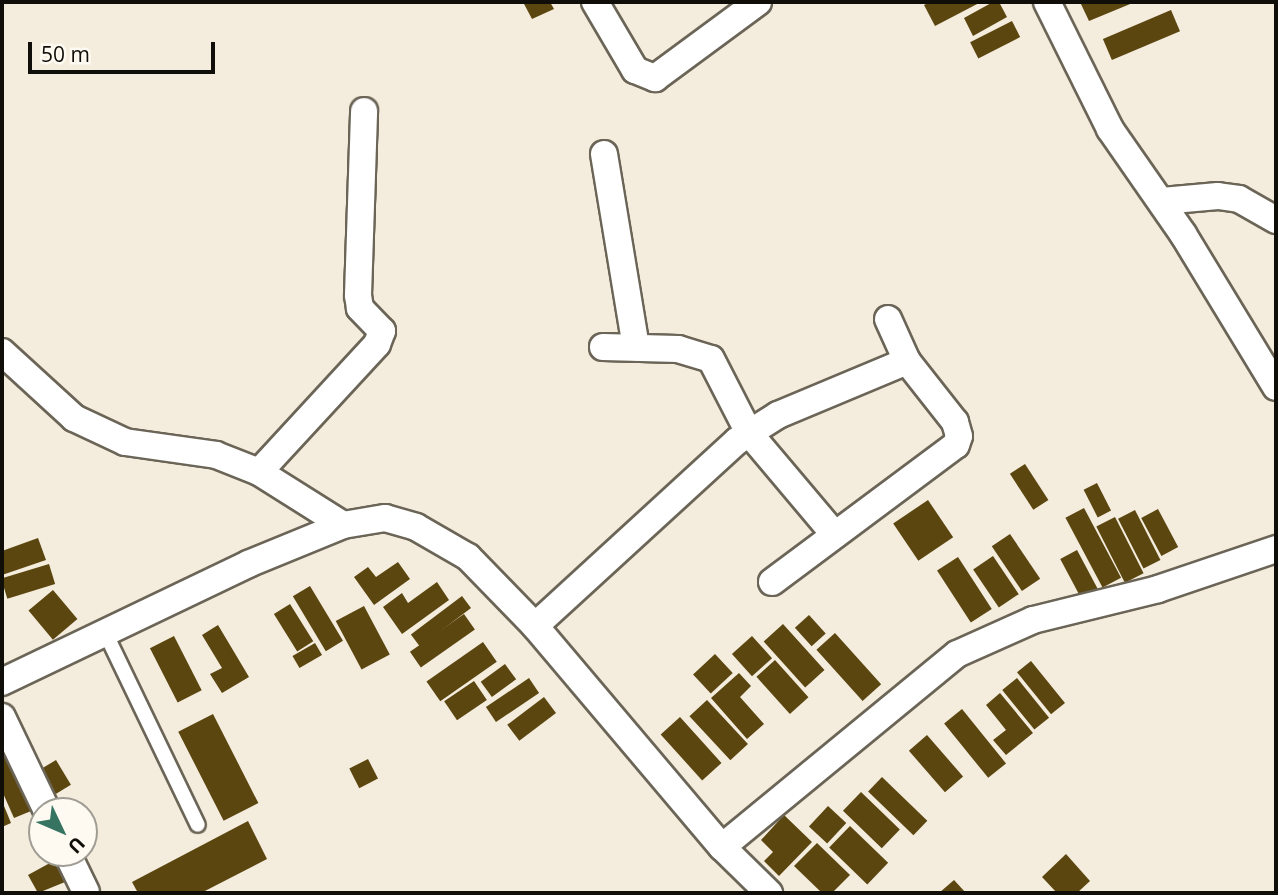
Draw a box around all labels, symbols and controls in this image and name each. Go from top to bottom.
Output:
scale bar [32,28,219,72]
text: 50 m [41,40,90,68]
north arrow [28,797,98,867]
text: U [62,831,91,859]

